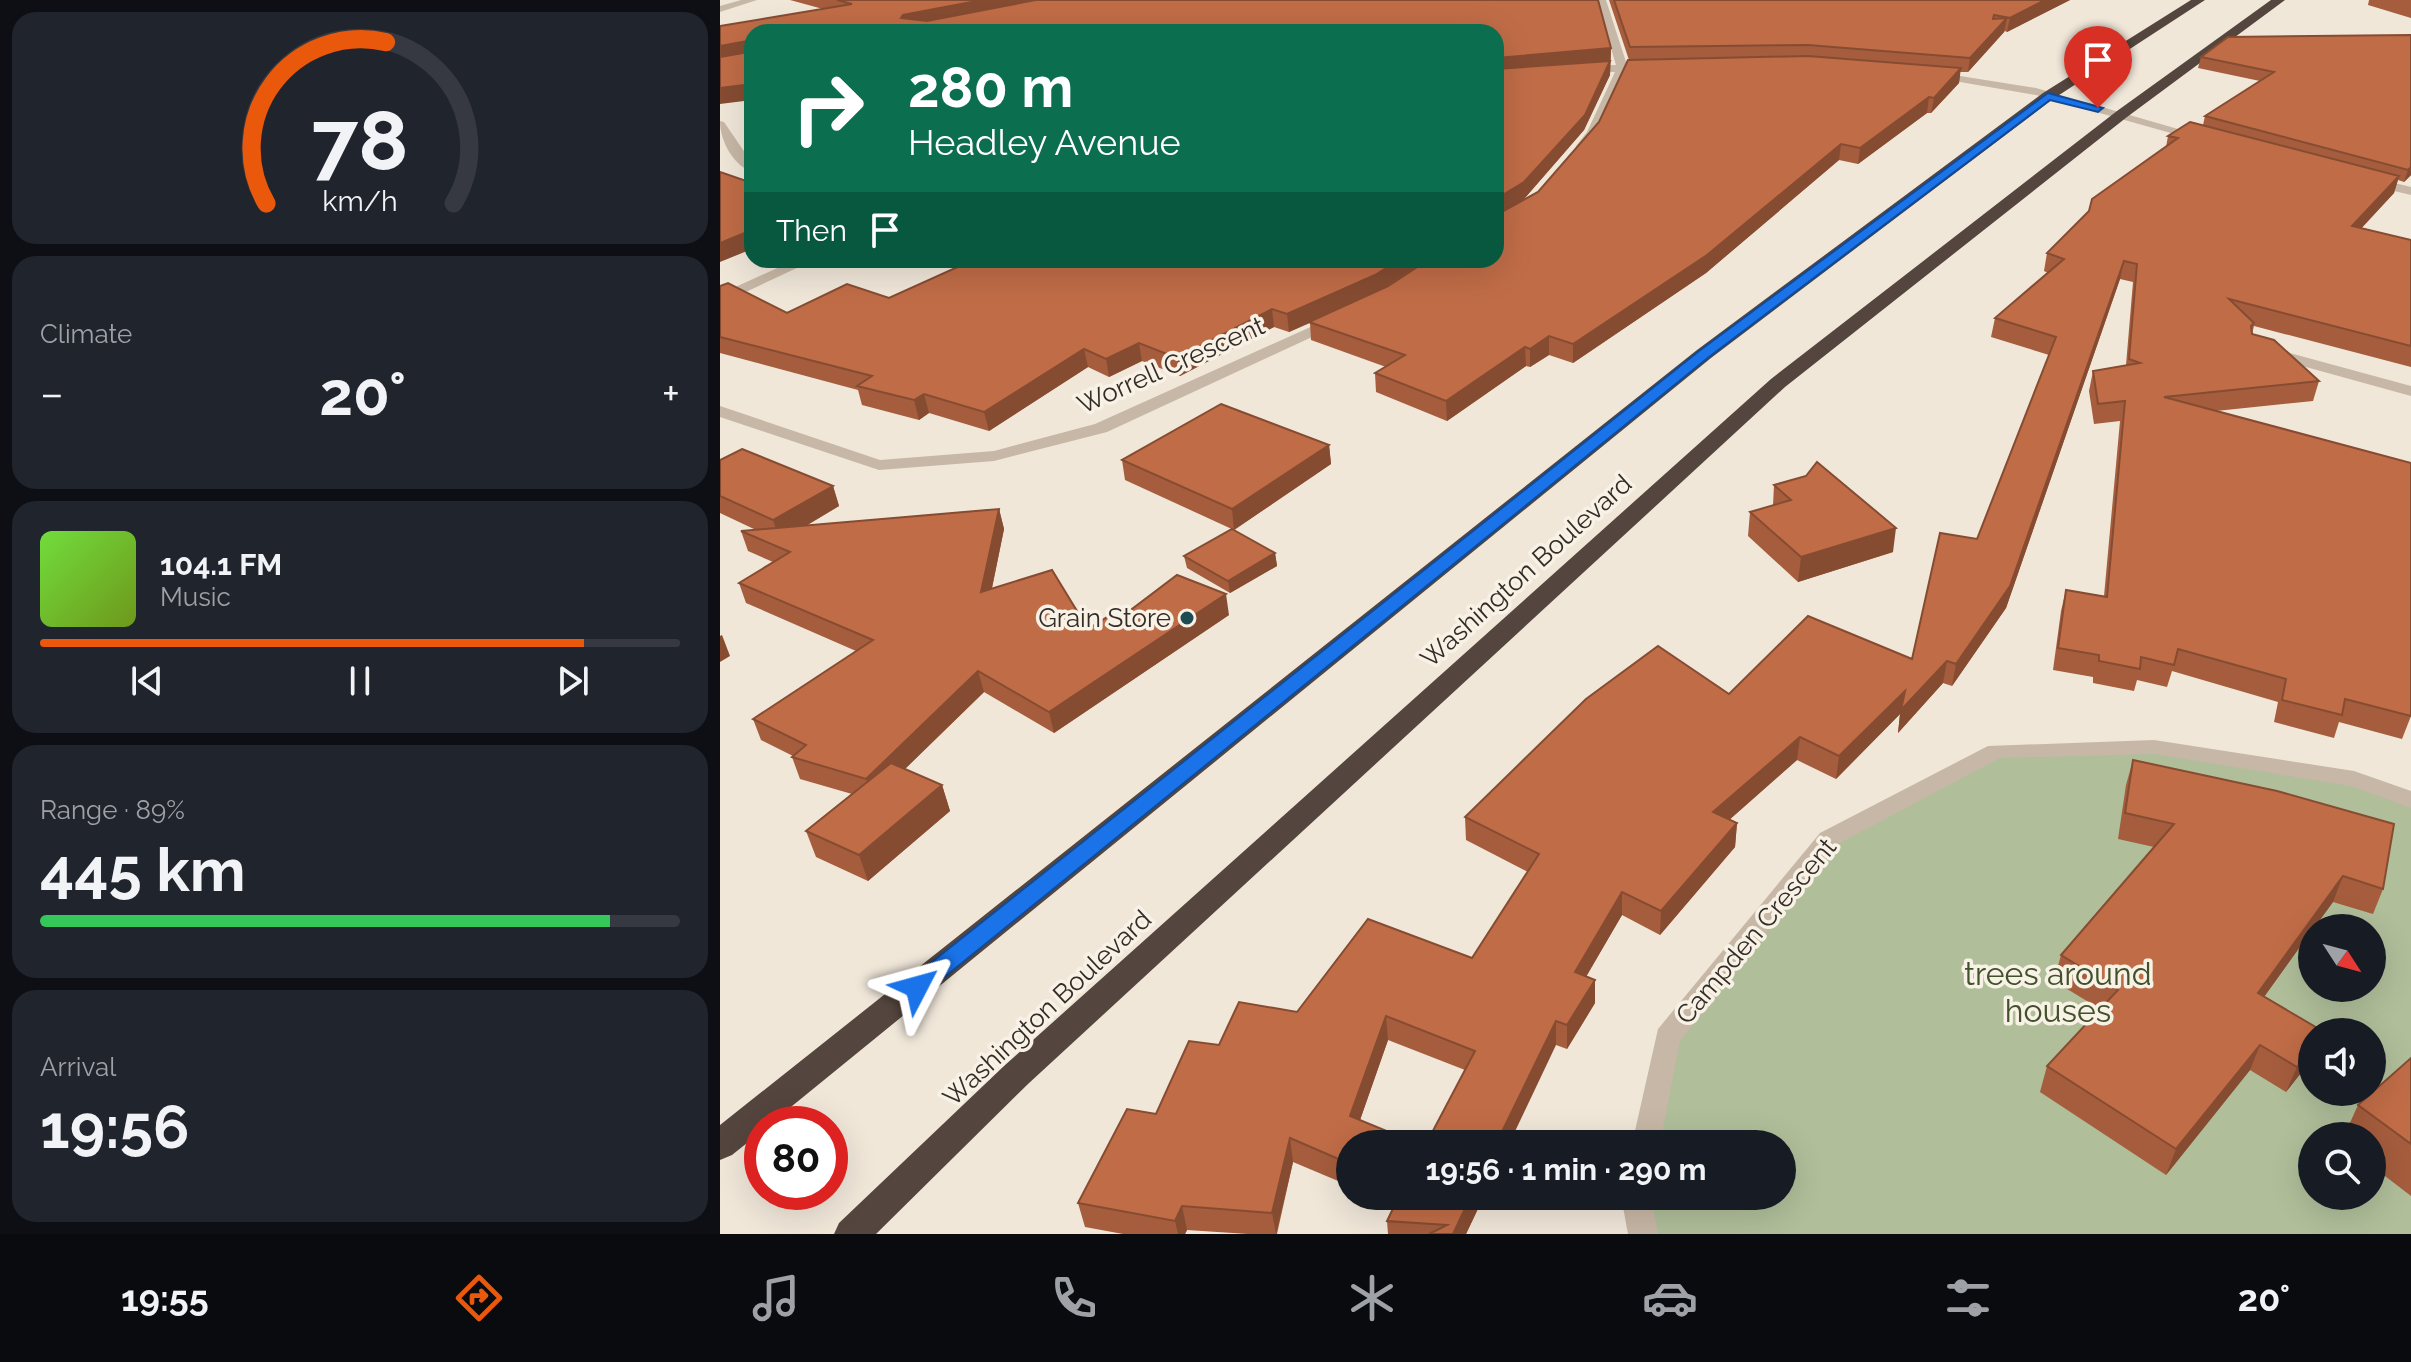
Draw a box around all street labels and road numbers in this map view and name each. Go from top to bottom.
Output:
street label: Worrell Crescent [1073,310,1269,420]
street label: Washington Boulevard [1414,468,1638,674]
street label: Campden Crescent [1670,832,1842,1030]
street label: Washington Boulevard [937,904,1157,1112]

